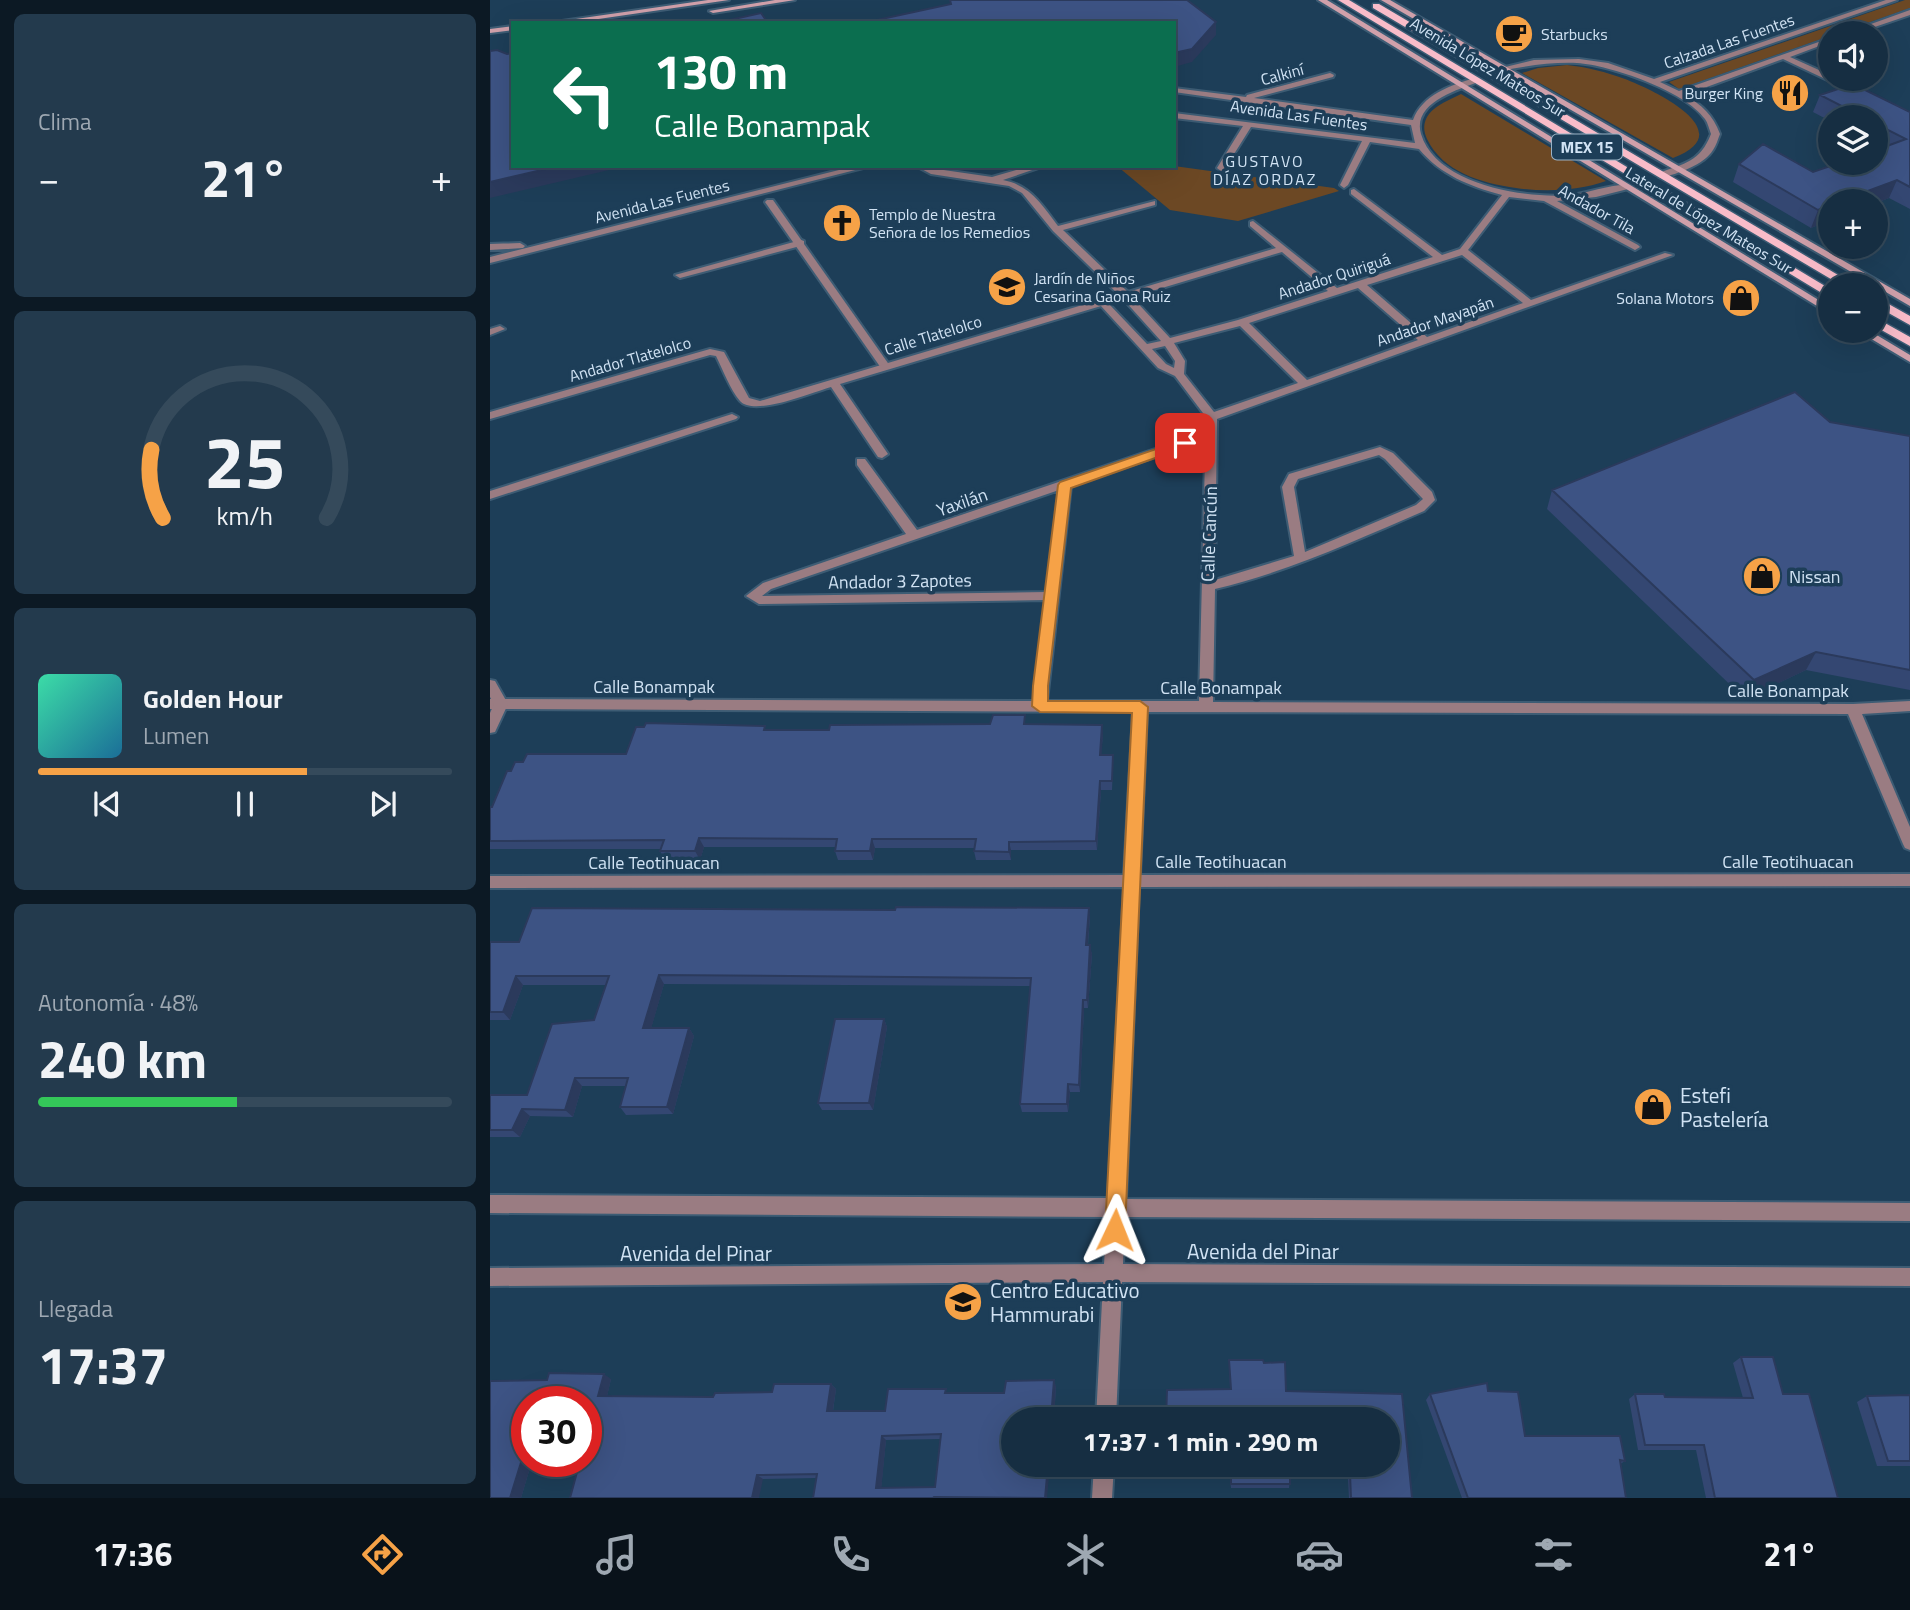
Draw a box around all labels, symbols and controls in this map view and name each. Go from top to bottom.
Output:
street label: Calzada Las Fuentes [1660,7,1798,75]
street label: Avenida López Mateos Sur [1406,11,1571,123]
cafe icon: Starbucks [1493,13,1535,55]
map controls [1818,21,1888,343]
button: sound [1818,21,1888,91]
place label: Starbucks [1541,22,1608,46]
text: 130 m [654,33,788,108]
icon: left [539,49,630,140]
street label: Calkiní [1258,56,1308,91]
restaurant icon: Burger King [1769,72,1811,114]
place label: Burger King [1684,81,1763,105]
street label: Avenida Las Fuentes [1229,94,1369,136]
text: Calle Bonampak [654,101,870,149]
text: Clima [38,104,92,139]
button: layers [1818,105,1888,175]
road number: MEX 15 [1552,134,1622,160]
text: 21° [201,138,289,217]
text: − [38,149,59,207]
text: + [431,149,452,207]
district label: GUSTAVO DÍAZ ORDAZ [1213,149,1317,191]
street label: Lateral de López Mateos Sur [1621,161,1797,280]
street label: Avenida Las Fuentes [592,173,732,229]
street label: Andador Tila [1554,178,1640,240]
button: + [1818,189,1888,259]
church icon: Templo de Nuestra Señora de los Remedios [821,202,863,244]
place label: Templo de Nuestra Señora de los Remedios [869,202,1030,244]
street label: Andador Quiriguá [1275,247,1393,305]
school or university icon: Jardín de Niños Cesarina Gaona Ruiz [986,266,1028,308]
place label: Jardín de Niños Cesarina Gaona Ruiz [1034,266,1171,308]
button: − [1818,273,1888,343]
shop icon: Solana Motors [1720,277,1762,319]
place label: Solana Motors [1616,286,1714,310]
street label: Andador Mayapán [1373,290,1497,352]
street label: Calle Tlatelolco [881,309,985,361]
street label: Andador Tlatelolco [566,330,694,388]
text: 25 [204,407,286,517]
pin [1155,413,1215,473]
icon: arrive [1166,424,1204,462]
street label: Yaxilán [933,481,991,523]
street label: Calle Cancún [1194,486,1224,582]
text: km/h [217,497,273,535]
shop icon: Nissan [1741,555,1783,597]
place label: Nissan [1789,563,1841,590]
street label: Andador 3 Zapotes [828,566,972,596]
street label: Calle Bonampak [593,673,715,700]
street label: Calle Bonampak [1160,674,1282,701]
street label: Calle Bonampak [1727,677,1849,704]
text: Golden Hour [143,679,283,718]
text: Lumen [143,718,209,753]
icon: previous [88,785,126,823]
icon: pause [226,785,264,823]
icon: next [364,785,402,823]
street label: Calle Teotihuacan [1155,848,1287,875]
street label: Calle Teotihuacan [1722,848,1854,875]
street label: Calle Teotihuacan [588,849,720,876]
text: Autonomía · 48% [38,985,198,1020]
text: 240 km [38,1019,207,1098]
place label: Estefi Pastelería [1680,1079,1769,1135]
shop icon: Estefi Pastelería [1632,1086,1674,1128]
position arrow [1078,1193,1152,1267]
street label: Avenida del Pinar [1187,1235,1339,1267]
street label: Avenida del Pinar [620,1237,772,1269]
place label: Centro Educativo Hammurabi [990,1274,1140,1330]
school or university icon: Centro Educativo Hammurabi [942,1281,984,1323]
text: Llegada [38,1291,113,1326]
text: 17:37 [38,1325,168,1404]
speed limit sign: 30 [511,1386,602,1477]
text: 17:37 · 1 min · 290 m [1083,1422,1318,1461]
text: 17:36 [93,1530,173,1578]
icon: directions [358,1530,407,1579]
icon: music [592,1530,641,1579]
icon: phone [826,1530,875,1579]
icon: climate [1061,1530,1110,1579]
icon: car [1295,1530,1344,1579]
icon: filters [1529,1530,1578,1579]
text: 21° [1763,1530,1817,1578]

